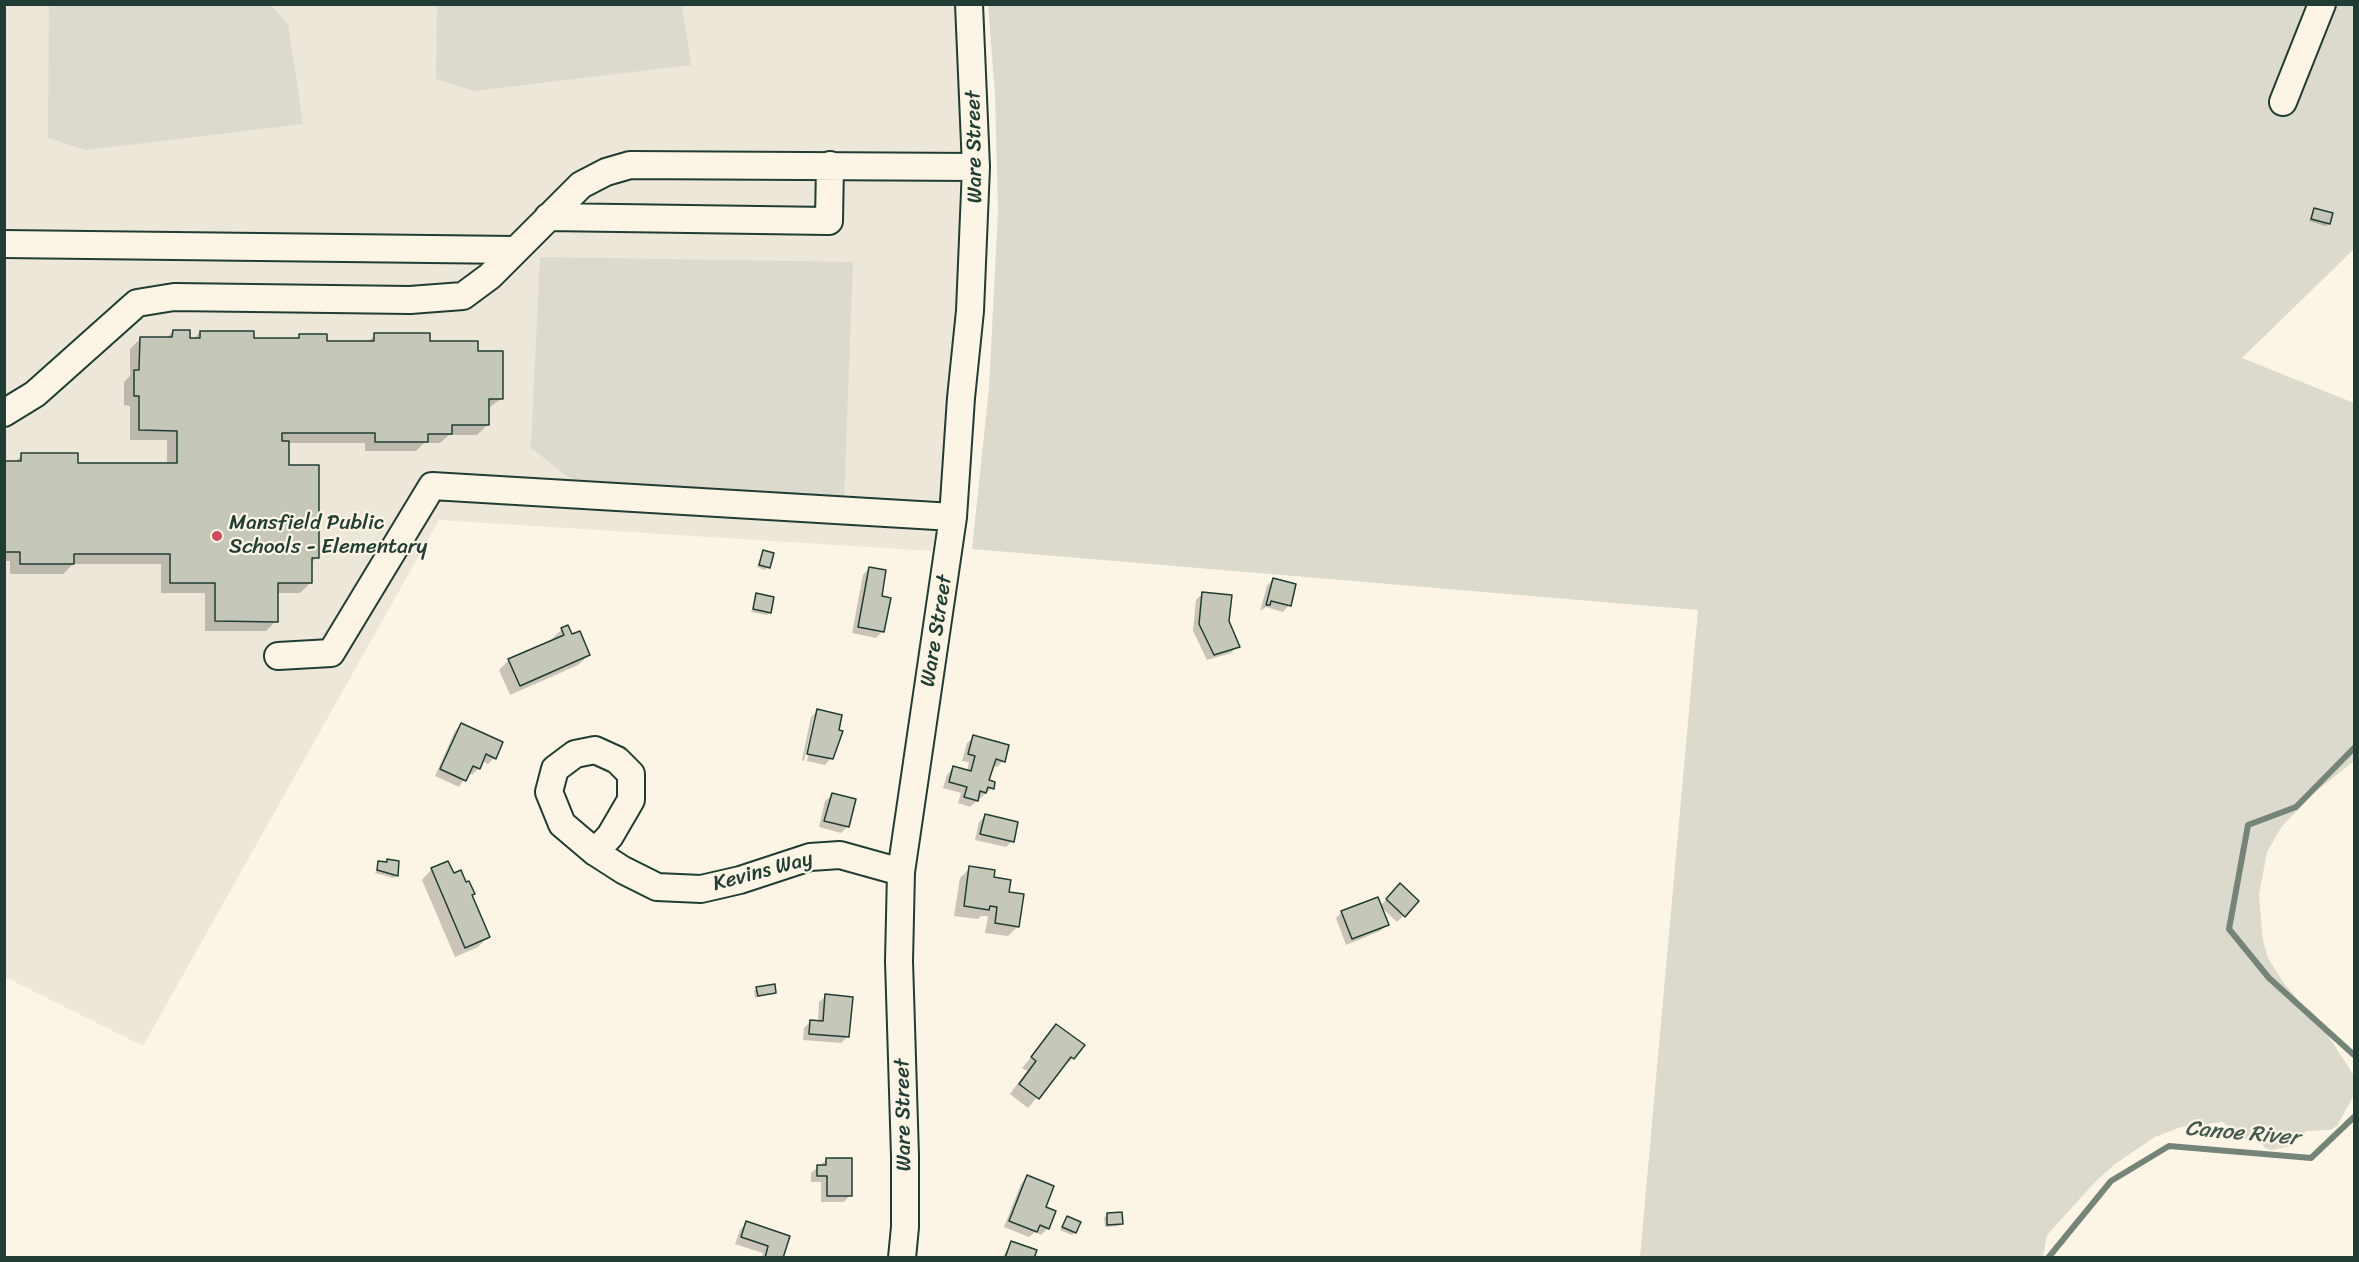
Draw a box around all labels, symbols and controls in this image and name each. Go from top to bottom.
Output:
street label: Ware Street [961,90,989,204]
place label: Mansfield Public Schools - Elementary [229,511,427,561]
marker: Mansfield Public Schools - Elementary [210,529,224,543]
street label: Ware Street [916,573,958,689]
street label: Kevins Way [710,847,816,897]
street label: Ware Street [890,1058,918,1172]
water label: Canoe River [2184,1116,2300,1152]

